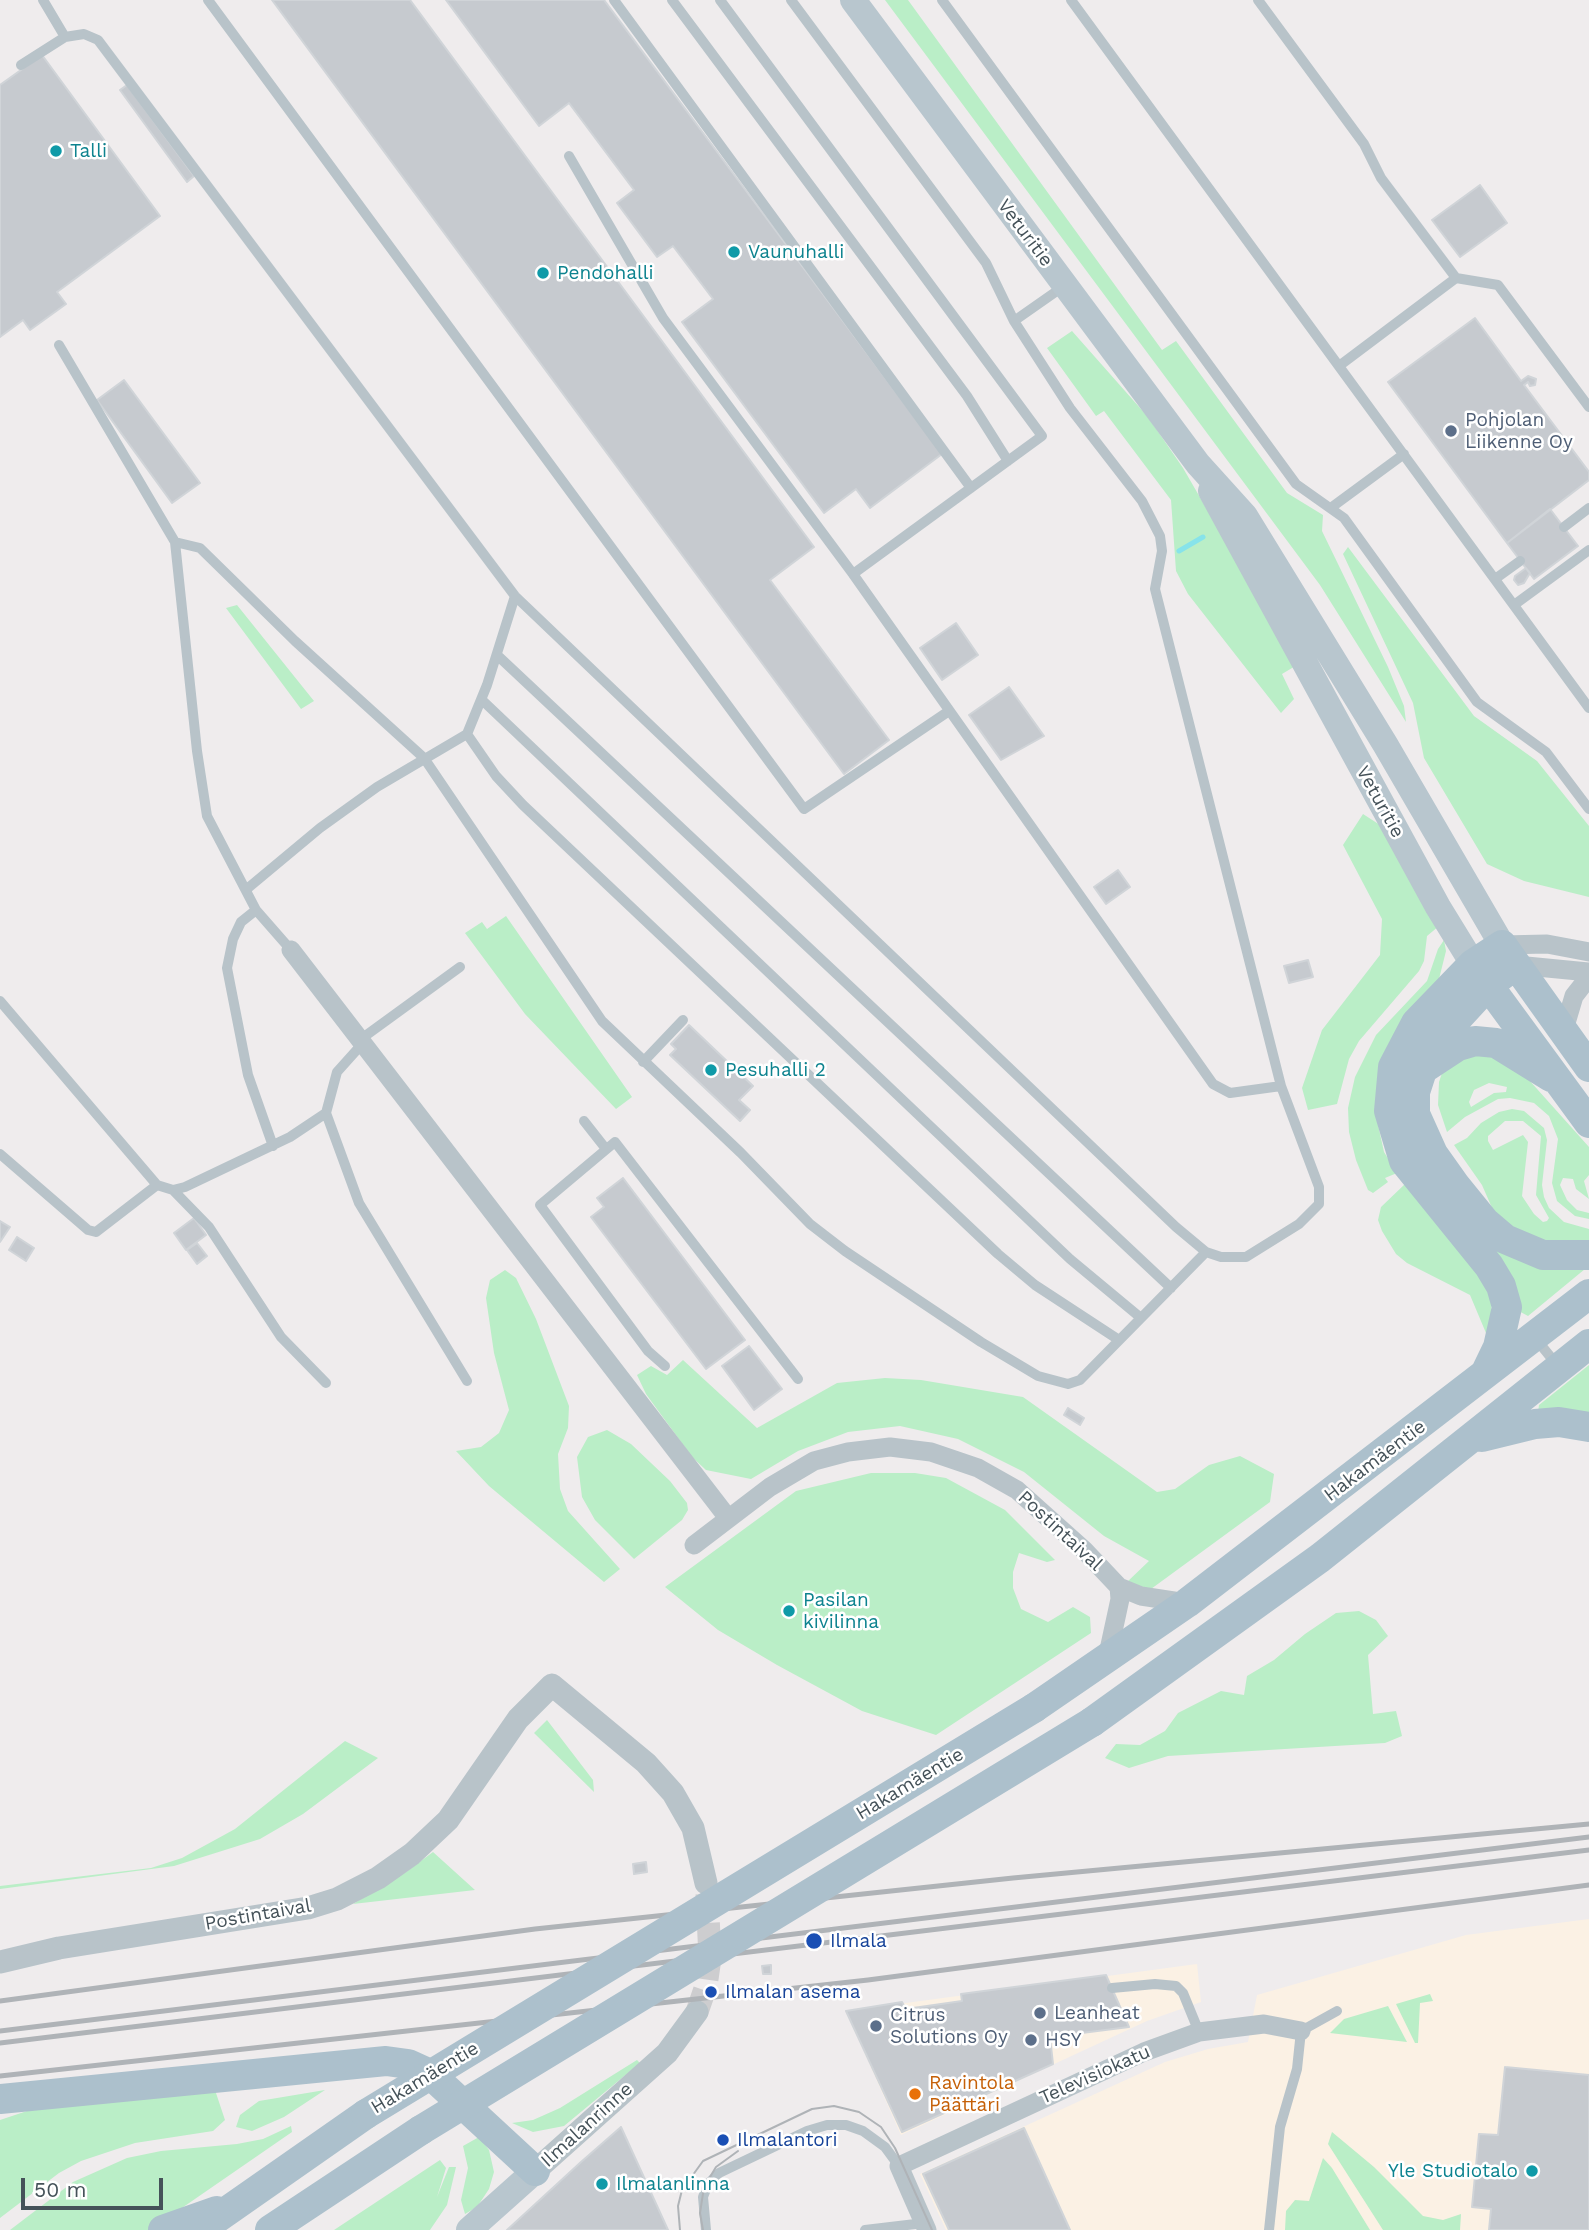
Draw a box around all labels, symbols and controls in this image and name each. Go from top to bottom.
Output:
place label: Talli [70,140,107,162]
marker: Talli [48,143,64,159]
street label: Veturitie [992,195,1058,271]
place label: Vaunuhalli [748,241,844,263]
marker: Vaunuhalli [726,244,742,260]
place label: Pendohalli [557,262,654,284]
marker: Pendohalli [535,265,551,281]
place label: Pohjolan Liikenne Oy [1465,409,1573,453]
marker: Pohjolan Liikenne Oy [1443,423,1459,439]
street label: Veturitie [1351,762,1409,842]
place label: Pesuhalli 2 [725,1059,826,1081]
marker: Pesuhalli 2 [703,1062,719,1078]
street label: Hakamäentie [1320,1415,1430,1507]
street label: Postintaival [1013,1486,1107,1576]
place label: Pasilan kivilinna [803,1589,879,1633]
marker: Pasilan kivilinna [781,1603,797,1619]
street label: Hakamäentie [852,1743,968,1825]
street label: Postintaival [203,1894,313,1936]
place label: Ilmala [830,1930,887,1952]
marker: Ilmala [804,1931,824,1951]
place label: Ilmalan asema [725,1981,861,2003]
marker: Ilmalan asema [703,1984,719,2000]
place label: Leanheat [1054,2002,1140,2024]
place label: Citrus Solutions Oy [890,2004,1008,2048]
marker: Leanheat [1032,2005,1048,2021]
marker: Citrus Solutions Oy [868,2018,884,2034]
place label: HSY [1045,2029,1082,2051]
marker: HSY [1023,2032,1039,2048]
street label: Hakamäentie [367,2037,483,2119]
street label: Televisiokatu [1036,2040,1154,2110]
place label: Ravintola Päättäri [929,2072,1015,2116]
street label: Ilmalanrinne [536,2078,638,2172]
marker: Ravintola Päättäri [907,2086,923,2102]
place label: Ilmalantori [737,2129,838,2151]
marker: Ilmalantori [715,2132,731,2148]
place label: Yle Studiotalo [1388,2160,1518,2182]
marker: Yle Studiotalo [1524,2163,1540,2179]
scale bar [24,2164,166,2208]
place label: Ilmalanlinna [616,2173,730,2195]
marker: Ilmalanlinna [594,2176,610,2192]
text: 50 m [34,2177,86,2202]

